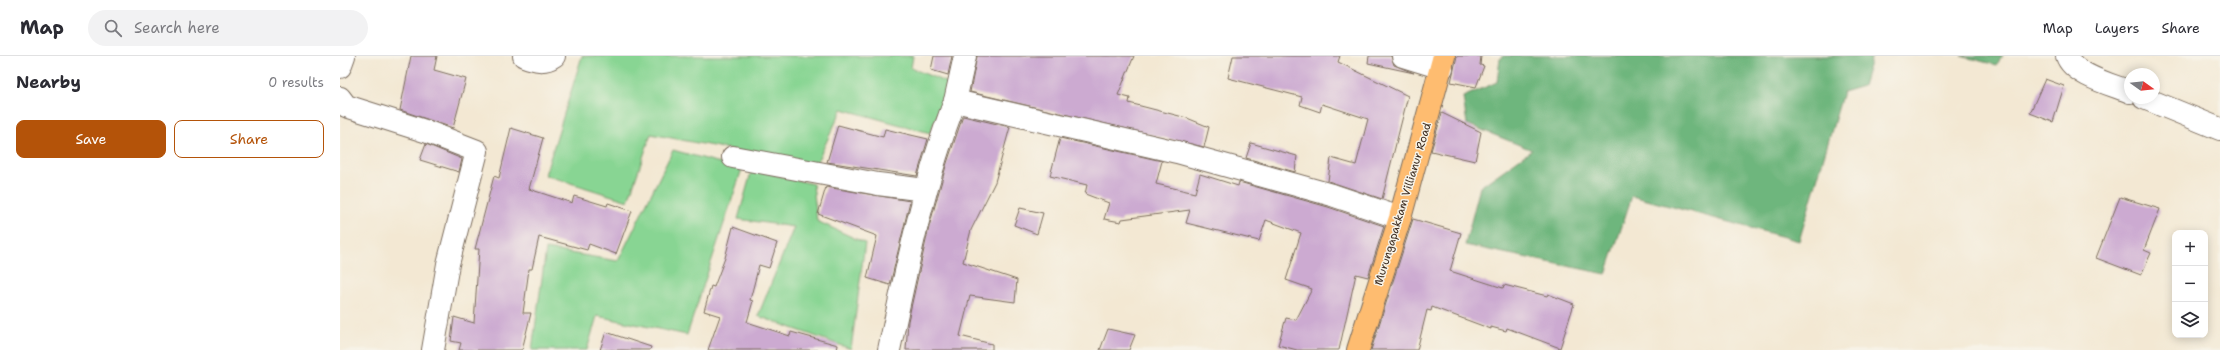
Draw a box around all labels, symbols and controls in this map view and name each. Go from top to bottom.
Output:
search box [88,10,368,46]
text: Map [20,15,64,40]
icon: search [102,17,124,39]
text: Search here [134,18,220,38]
text: Map [2043,19,2073,37]
text: Layers [2095,19,2139,37]
text: Share [2161,19,2200,37]
north arrow [2124,68,2160,104]
text: Nearby [16,71,81,93]
text: 0 results [268,74,324,91]
button: Save [16,120,166,158]
button: Share [174,120,324,158]
street label: Murungapakkam Villianur Road [1371,121,1435,287]
map controls [2172,230,2208,338]
button: + [2172,230,2208,266]
button: − [2172,266,2208,302]
button: layers [2172,302,2208,338]

